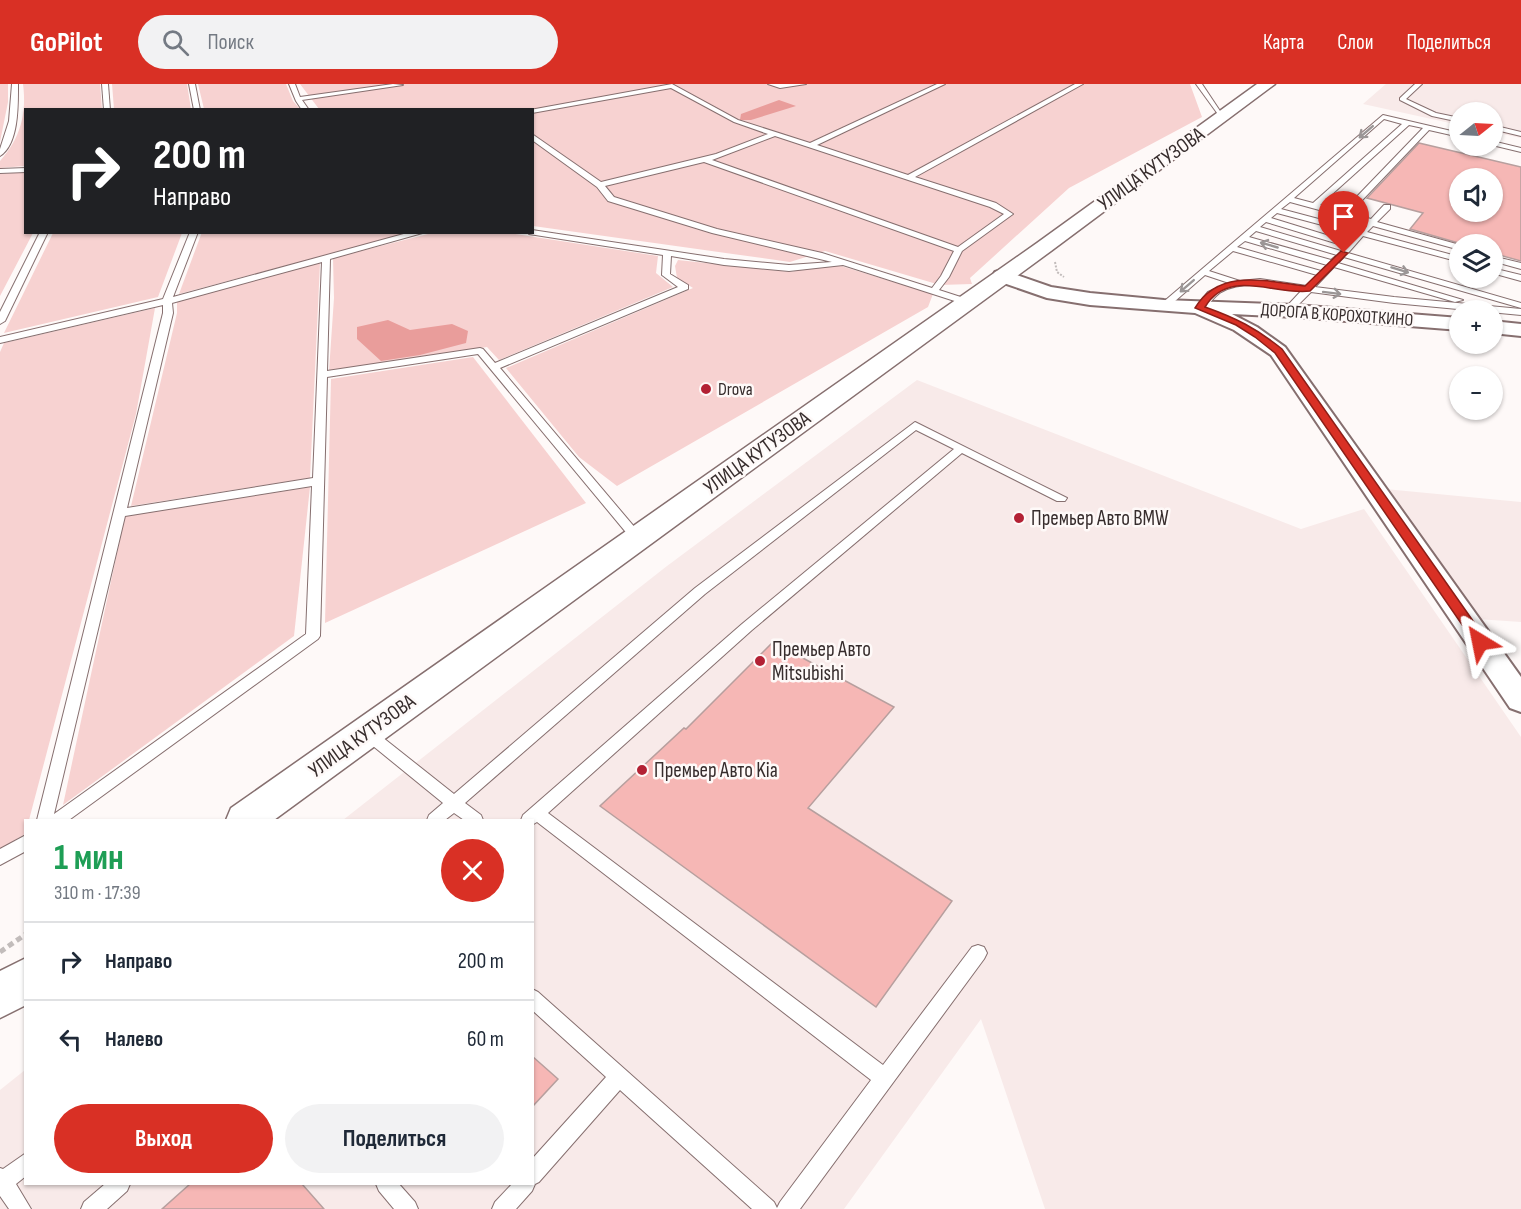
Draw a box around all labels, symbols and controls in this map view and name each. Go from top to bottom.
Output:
search box [138,15,558,69]
text: GoPilot [30,26,102,59]
icon: search [159,26,192,59]
text: Поиск [207,29,254,56]
text: Карта [1263,30,1304,55]
text: Слои [1337,30,1373,55]
text: Поделиться [1406,30,1491,55]
north arrow [1449,102,1503,156]
map controls [1449,102,1503,420]
street label: УЛИЦА КУТУЗОВА [1093,121,1210,216]
one-way arrow [1359,125,1374,139]
text: 200 m [153,130,246,181]
icon: right [54,132,132,210]
button: sound [1449,168,1503,222]
text: Направо [153,181,231,213]
pin [1318,191,1369,253]
icon: arrive [1327,200,1360,233]
button: layers [1449,234,1503,288]
one-way arrow [1260,238,1279,250]
one-way arrow [1390,265,1409,276]
one-way arrow [1179,280,1195,293]
one-way arrow [1321,287,1341,298]
street label: ДОРОГА В КОРОХОТКИНО [1260,299,1414,331]
button: + [1449,300,1503,354]
button: − [1449,366,1503,420]
place label: Drova [718,379,753,400]
marker: Drova [699,382,713,396]
street label: УЛИЦА КУТУЗОВА [699,405,816,500]
place label: Премьер Авто BMW [1031,506,1169,531]
marker: Премьер Авто BMW [1012,511,1026,525]
position arrow [1448,610,1512,674]
place label: Премьер Авто Mitsubishi [772,637,871,686]
marker: Премьер Авто Mitsubishi [753,654,767,668]
street label: УЛИЦА КУТУЗОВА [304,688,421,783]
place label: Премьер Авто Kia [654,758,778,783]
marker: Премьер Авто Kia [635,763,649,777]
text: 1 мин [54,837,124,880]
button: close [441,839,504,902]
text: 310 m · 17:39 [54,881,141,905]
icon: right [54,945,87,978]
text: Направо [105,948,172,975]
text: 200 m [458,948,504,975]
icon: left [54,1023,87,1056]
text: Налево [105,1026,163,1053]
text: 60 m [467,1026,504,1053]
button: Выход [54,1104,273,1173]
button: Поделиться [285,1104,504,1173]

